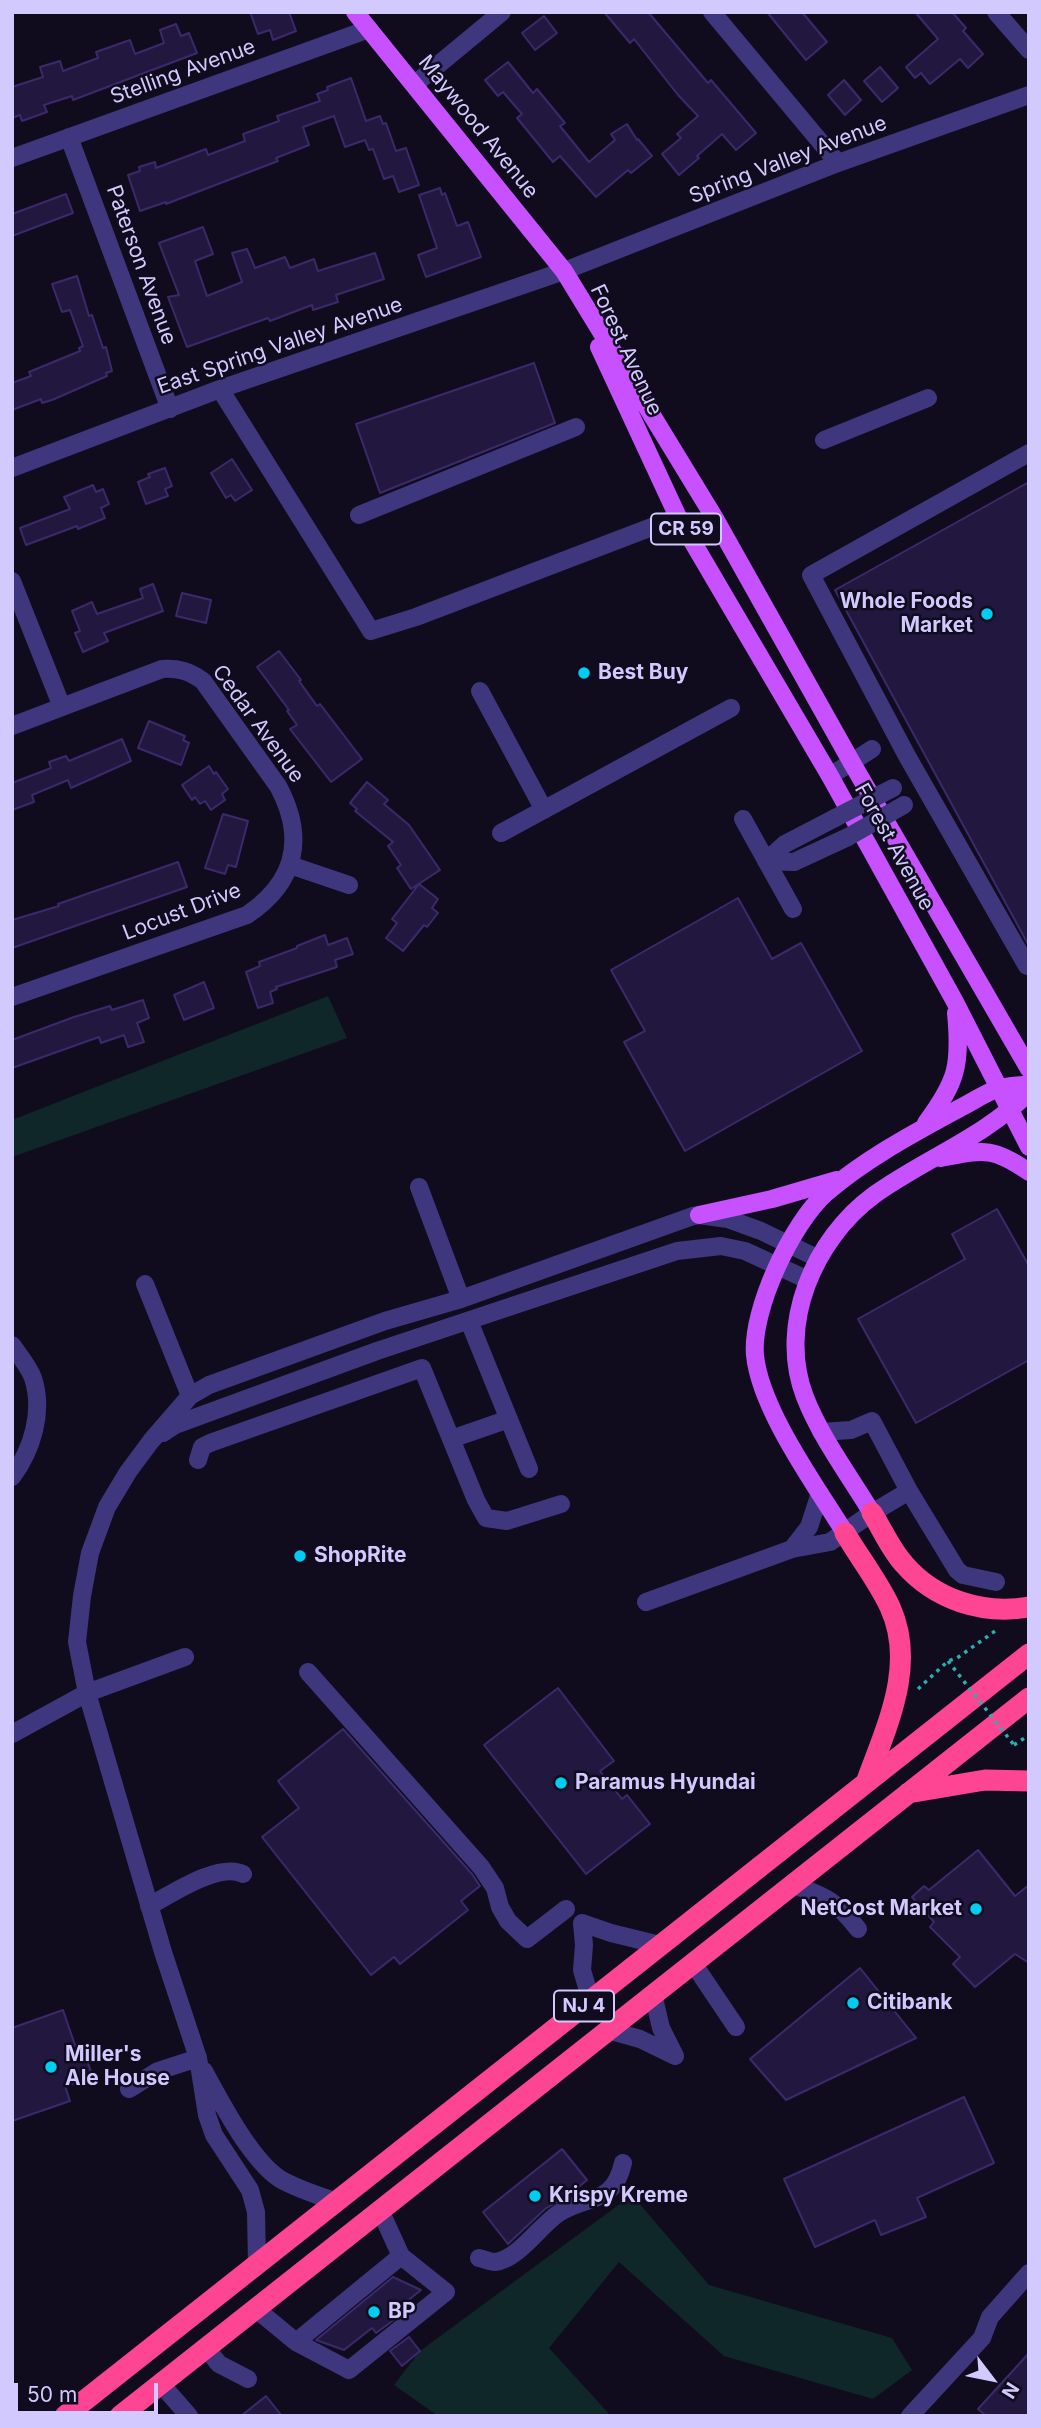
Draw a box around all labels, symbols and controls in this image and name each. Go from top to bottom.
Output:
street label: Stelling Avenue [107,34,259,110]
street label: Maywood Avenue [413,50,543,204]
street label: Spring Valley Avenue [686,111,890,209]
street label: Paterson Avenue [100,182,182,348]
street label: Forest Avenue [585,281,667,419]
street label: East Spring Valley Avenue [154,292,406,400]
road number: CR 59 [651,514,721,544]
place label: Whole Foods Market [840,589,973,639]
marker: Whole Foods Market [979,606,995,622]
street label: Cedar Avenue [207,660,309,788]
place label: Best Buy [598,660,688,686]
marker: Best Buy [576,665,592,681]
street label: Forest Avenue [849,779,939,915]
street label: Locust Drive [119,878,245,946]
place label: ShopRite [314,1543,406,1569]
marker: ShopRite [292,1548,308,1564]
place label: Paramus Hyundai [575,1770,756,1796]
marker: Paramus Hyundai [553,1775,569,1791]
place label: NetCost Market [800,1896,962,1922]
marker: NetCost Market [968,1901,984,1917]
road number: NJ 4 [554,1990,614,2022]
place label: Citibank [867,1990,952,2016]
marker: Citibank [845,1995,861,2011]
place label: Miller's Ale House [65,2042,170,2092]
marker: Miller's Ale House [43,2059,59,2075]
place label: Krispy Kreme [549,2183,688,2209]
marker: Krispy Kreme [527,2188,543,2204]
place label: BP [388,2299,416,2325]
marker: BP [366,2304,382,2320]
north arrow [957,2344,1027,2414]
scale bar [18,2368,161,2412]
text: N [997,2378,1024,2403]
text: 50 m [27,2382,77,2407]

